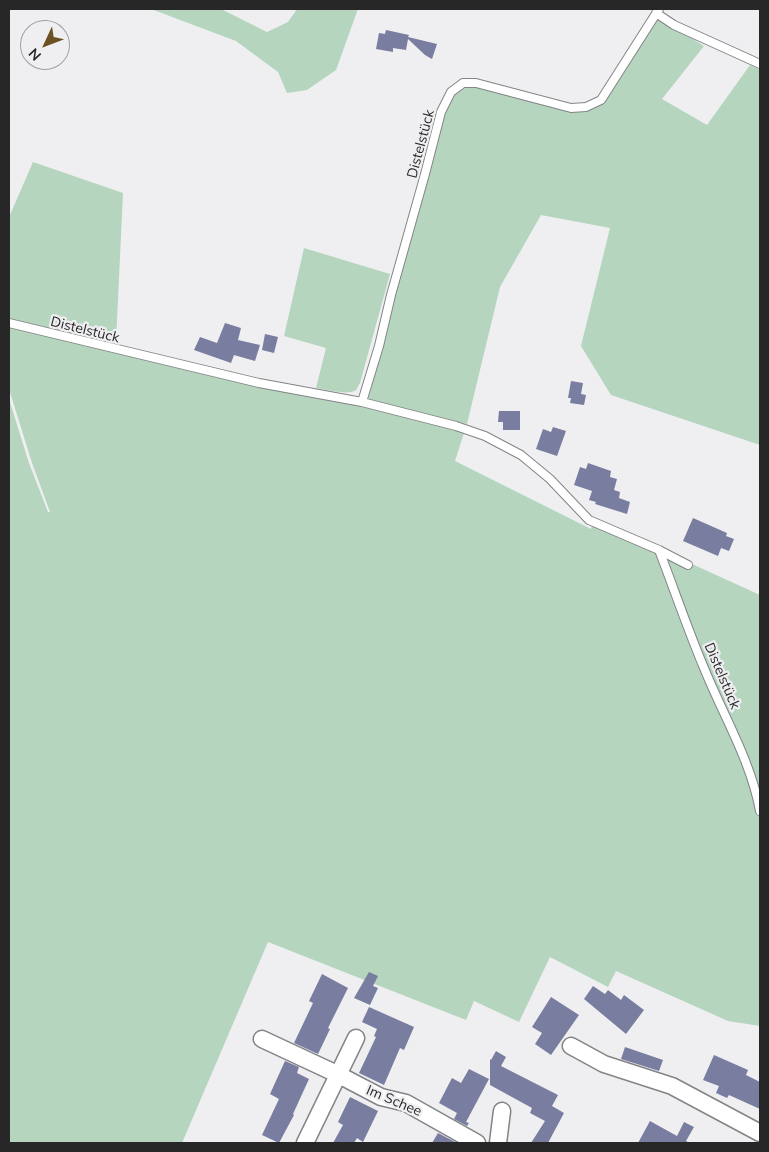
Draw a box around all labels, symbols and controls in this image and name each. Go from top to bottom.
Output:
north arrow [20,20,70,70]
text: N [25,45,45,65]
street label: Distelstück [404,108,438,180]
street label: Distelstück [49,313,121,347]
street label: Distelstück [701,640,743,712]
street label: Im Schee [364,1082,424,1120]

